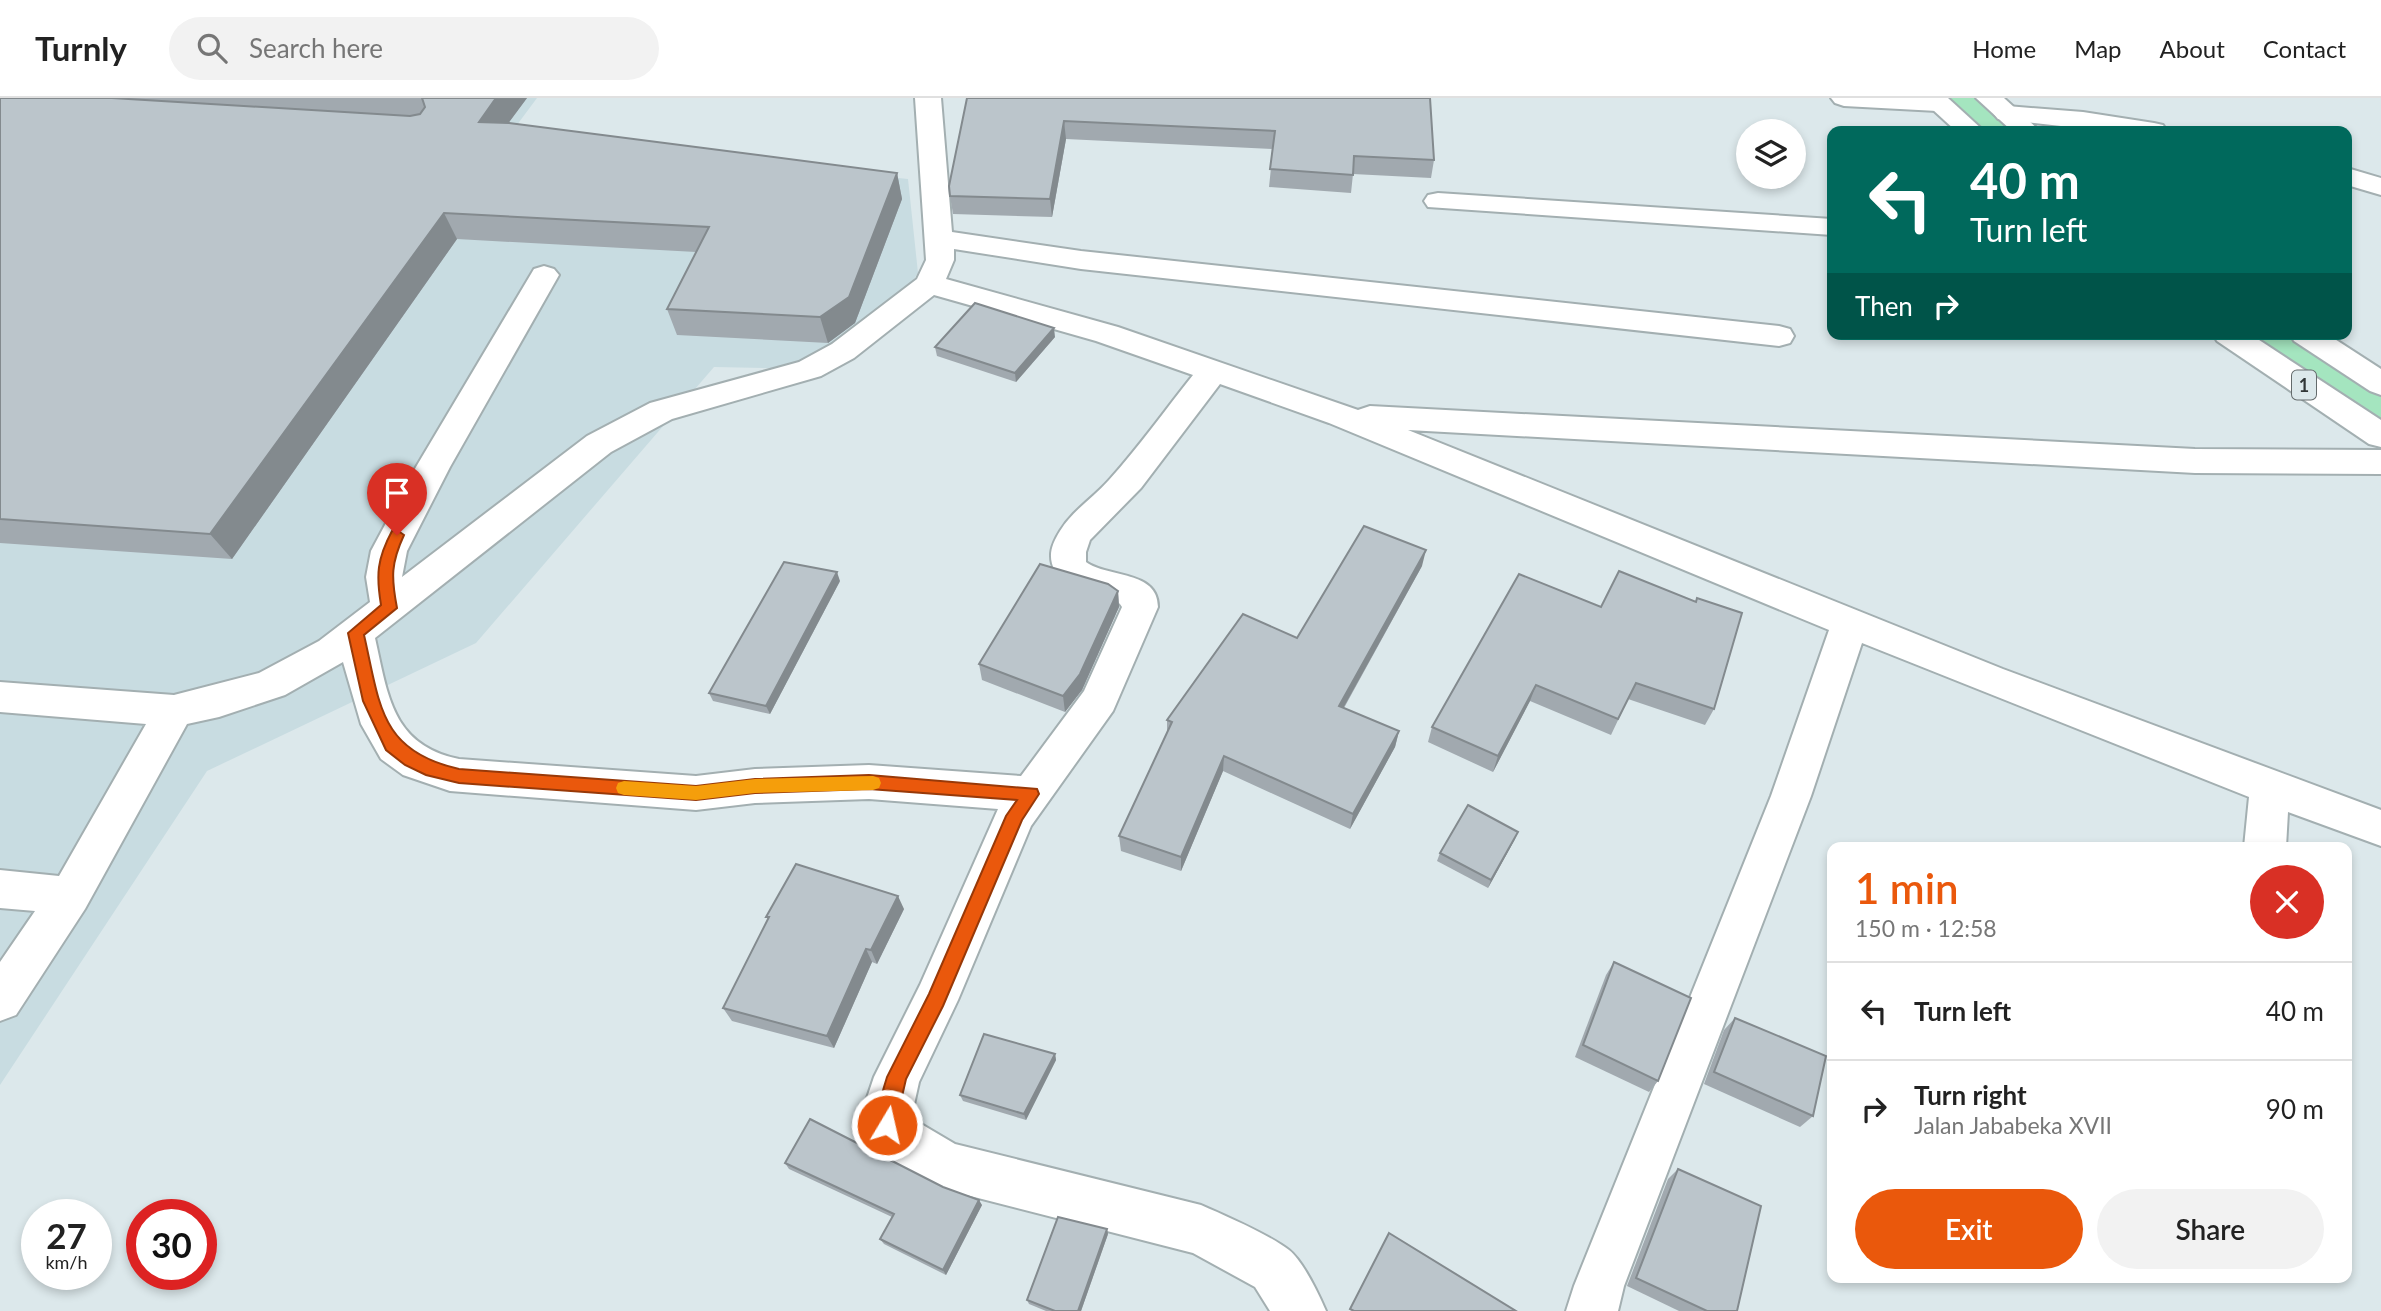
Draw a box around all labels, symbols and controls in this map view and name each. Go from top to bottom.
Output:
search box [169,17,659,80]
text: Turnly [35,28,127,68]
icon: search [193,29,231,67]
text: Search here [249,32,383,64]
text: Home [1972,34,2036,63]
text: Map [2074,34,2122,63]
text: About [2160,34,2225,63]
text: Contact [2263,34,2346,63]
map controls [1736,119,1806,189]
button: layers [1736,119,1806,189]
text: 40 m [1970,151,2080,209]
icon: left [1855,154,1946,245]
text: Turn left [1970,210,2087,249]
icon: right [1927,287,1965,325]
text: Then [1855,290,1913,322]
road number: 1 [2292,370,2316,400]
pin [367,463,427,535]
icon: arrive [378,474,416,512]
text: 1 min [1855,863,1959,913]
button: close [2250,865,2324,939]
text: 150 m · 12:58 [1855,914,1997,942]
icon: left [1855,992,1893,1030]
text: Turn left [1914,995,2011,1027]
text: 40 m [2266,995,2324,1027]
text: Turn right [1914,1079,2027,1111]
position arrow [850,1088,924,1162]
icon: right [1855,1090,1893,1128]
text: 90 m [2266,1093,2324,1125]
text: Jalan Jababeka XVII [1914,1111,2112,1139]
button: Exit [1855,1189,2083,1269]
button: Share [2097,1189,2324,1269]
speed limit sign: 30 [126,1199,217,1290]
text: 27 [46,1214,87,1256]
text: km/h [45,1251,88,1273]

